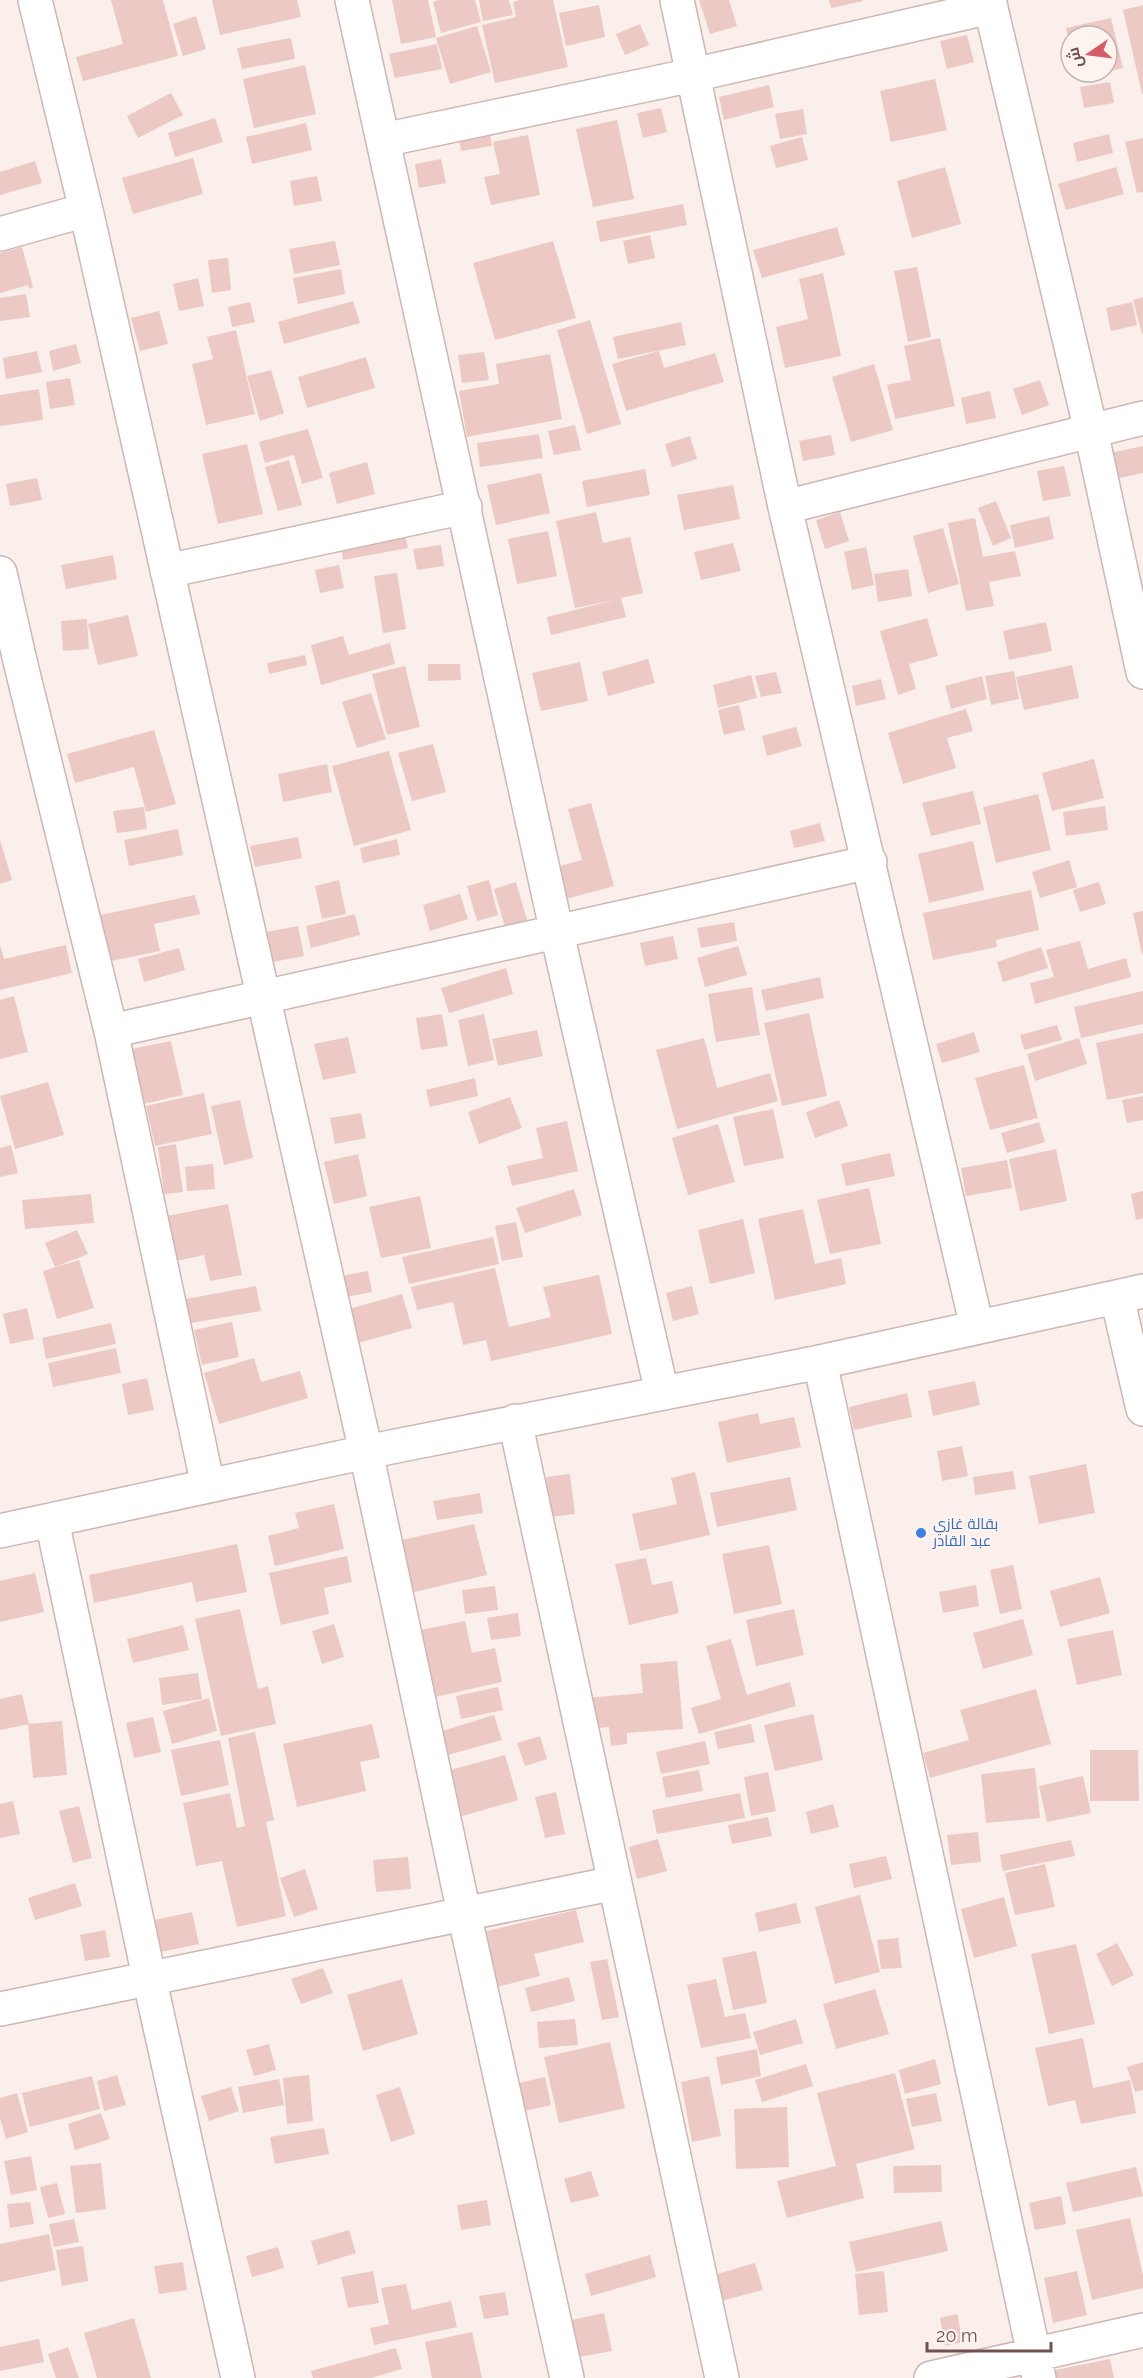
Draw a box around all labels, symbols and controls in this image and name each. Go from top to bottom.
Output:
north arrow [1059,24,1119,84]
text: ش [1063,45,1087,70]
place label: بقالة غازي عبد القادر [932,1515,998,1550]
marker: بقالة غازي عبد القادر [914,1526,928,1540]
scale bar [927,2315,1052,2353]
text: 20 m [936,2325,978,2346]

